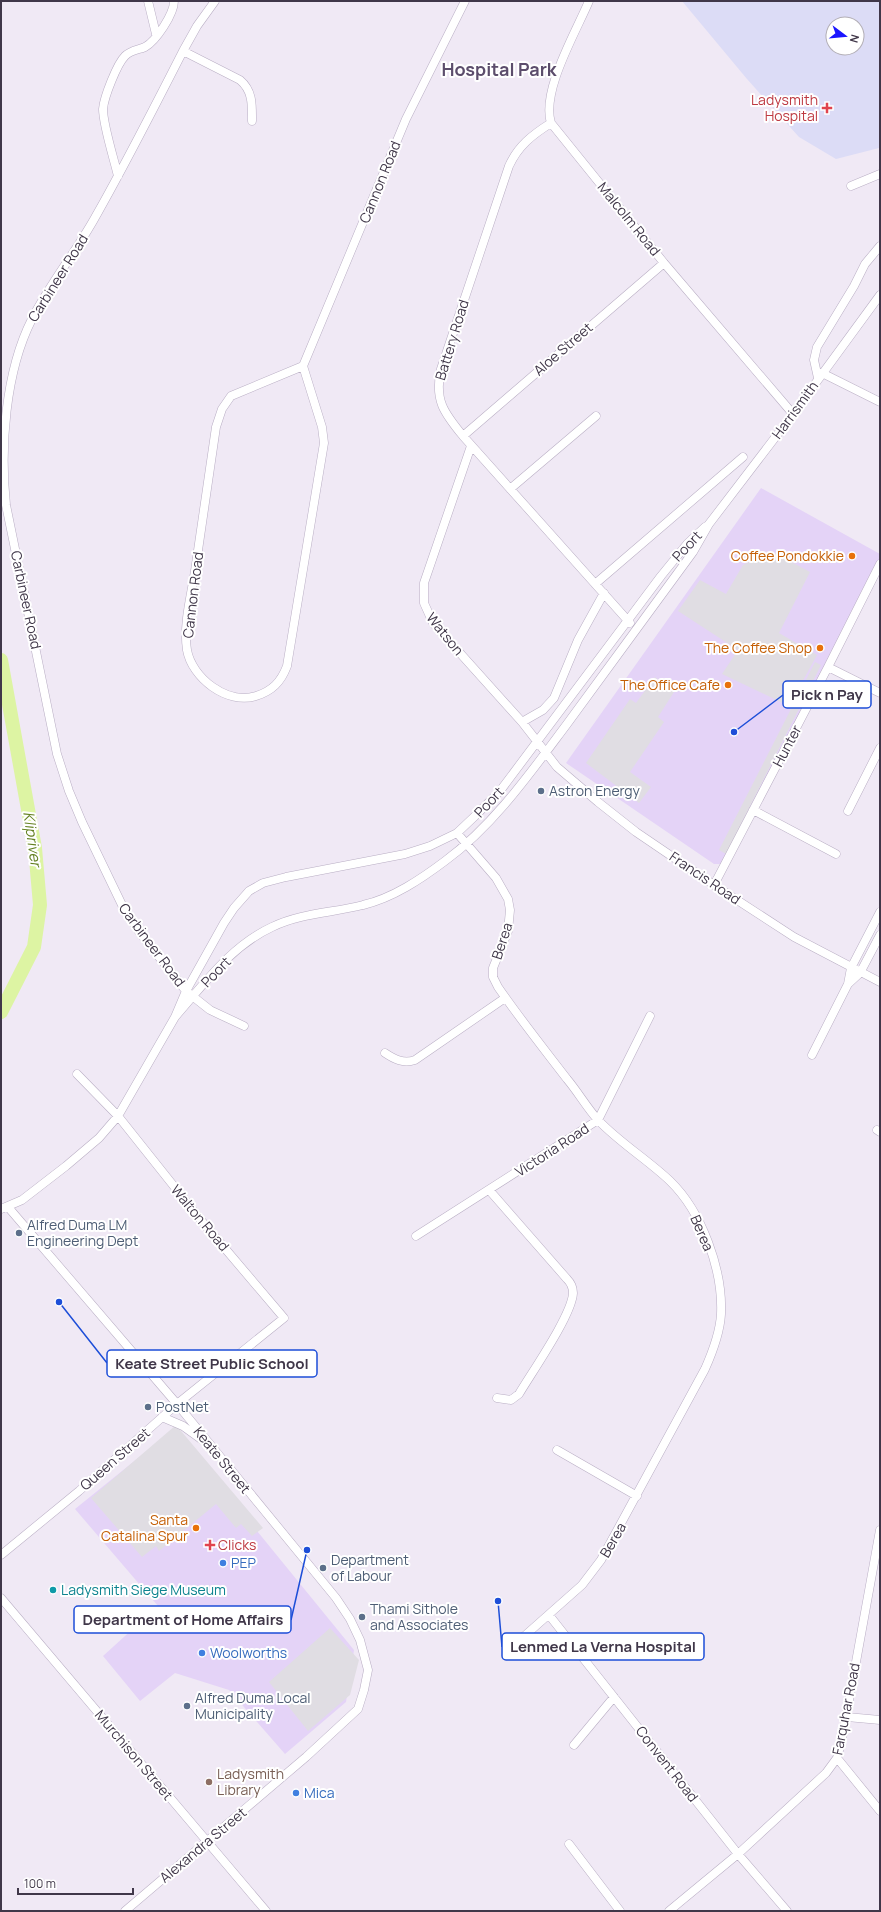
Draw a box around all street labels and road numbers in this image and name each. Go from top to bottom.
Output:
street label: Cannon Road [354,138,405,226]
street label: Malcolm Road [594,178,665,260]
street label: Carbineer Road [23,230,92,325]
street label: Battery Road [430,297,473,382]
street label: Aloe Street [529,317,597,380]
street label: Harrismith [767,377,822,442]
street label: Poort [668,526,706,565]
street label: Carbineer Road [7,549,46,651]
street label: Cannon Road [178,551,207,639]
street label: Watson [422,608,468,659]
street label: Hunter [768,722,805,770]
street label: Poort [470,782,508,821]
street label: Francis Road [666,847,745,908]
street label: Carbineer Road [115,899,190,990]
street label: Berea [487,920,516,962]
street label: Poort [196,952,235,991]
street label: Victoria Road [511,1119,592,1181]
street label: Walton Road [167,1180,234,1255]
street label: Berea [686,1212,719,1254]
street label: Keate Street [190,1422,256,1497]
street label: Queen Street [76,1423,154,1494]
street label: Berea [595,1519,630,1561]
street label: Farquhar Road [827,1661,864,1757]
street label: Murchison Street [91,1706,178,1804]
street label: Convent Road [632,1722,703,1806]
street label: Alexandra Street [155,1802,250,1887]

